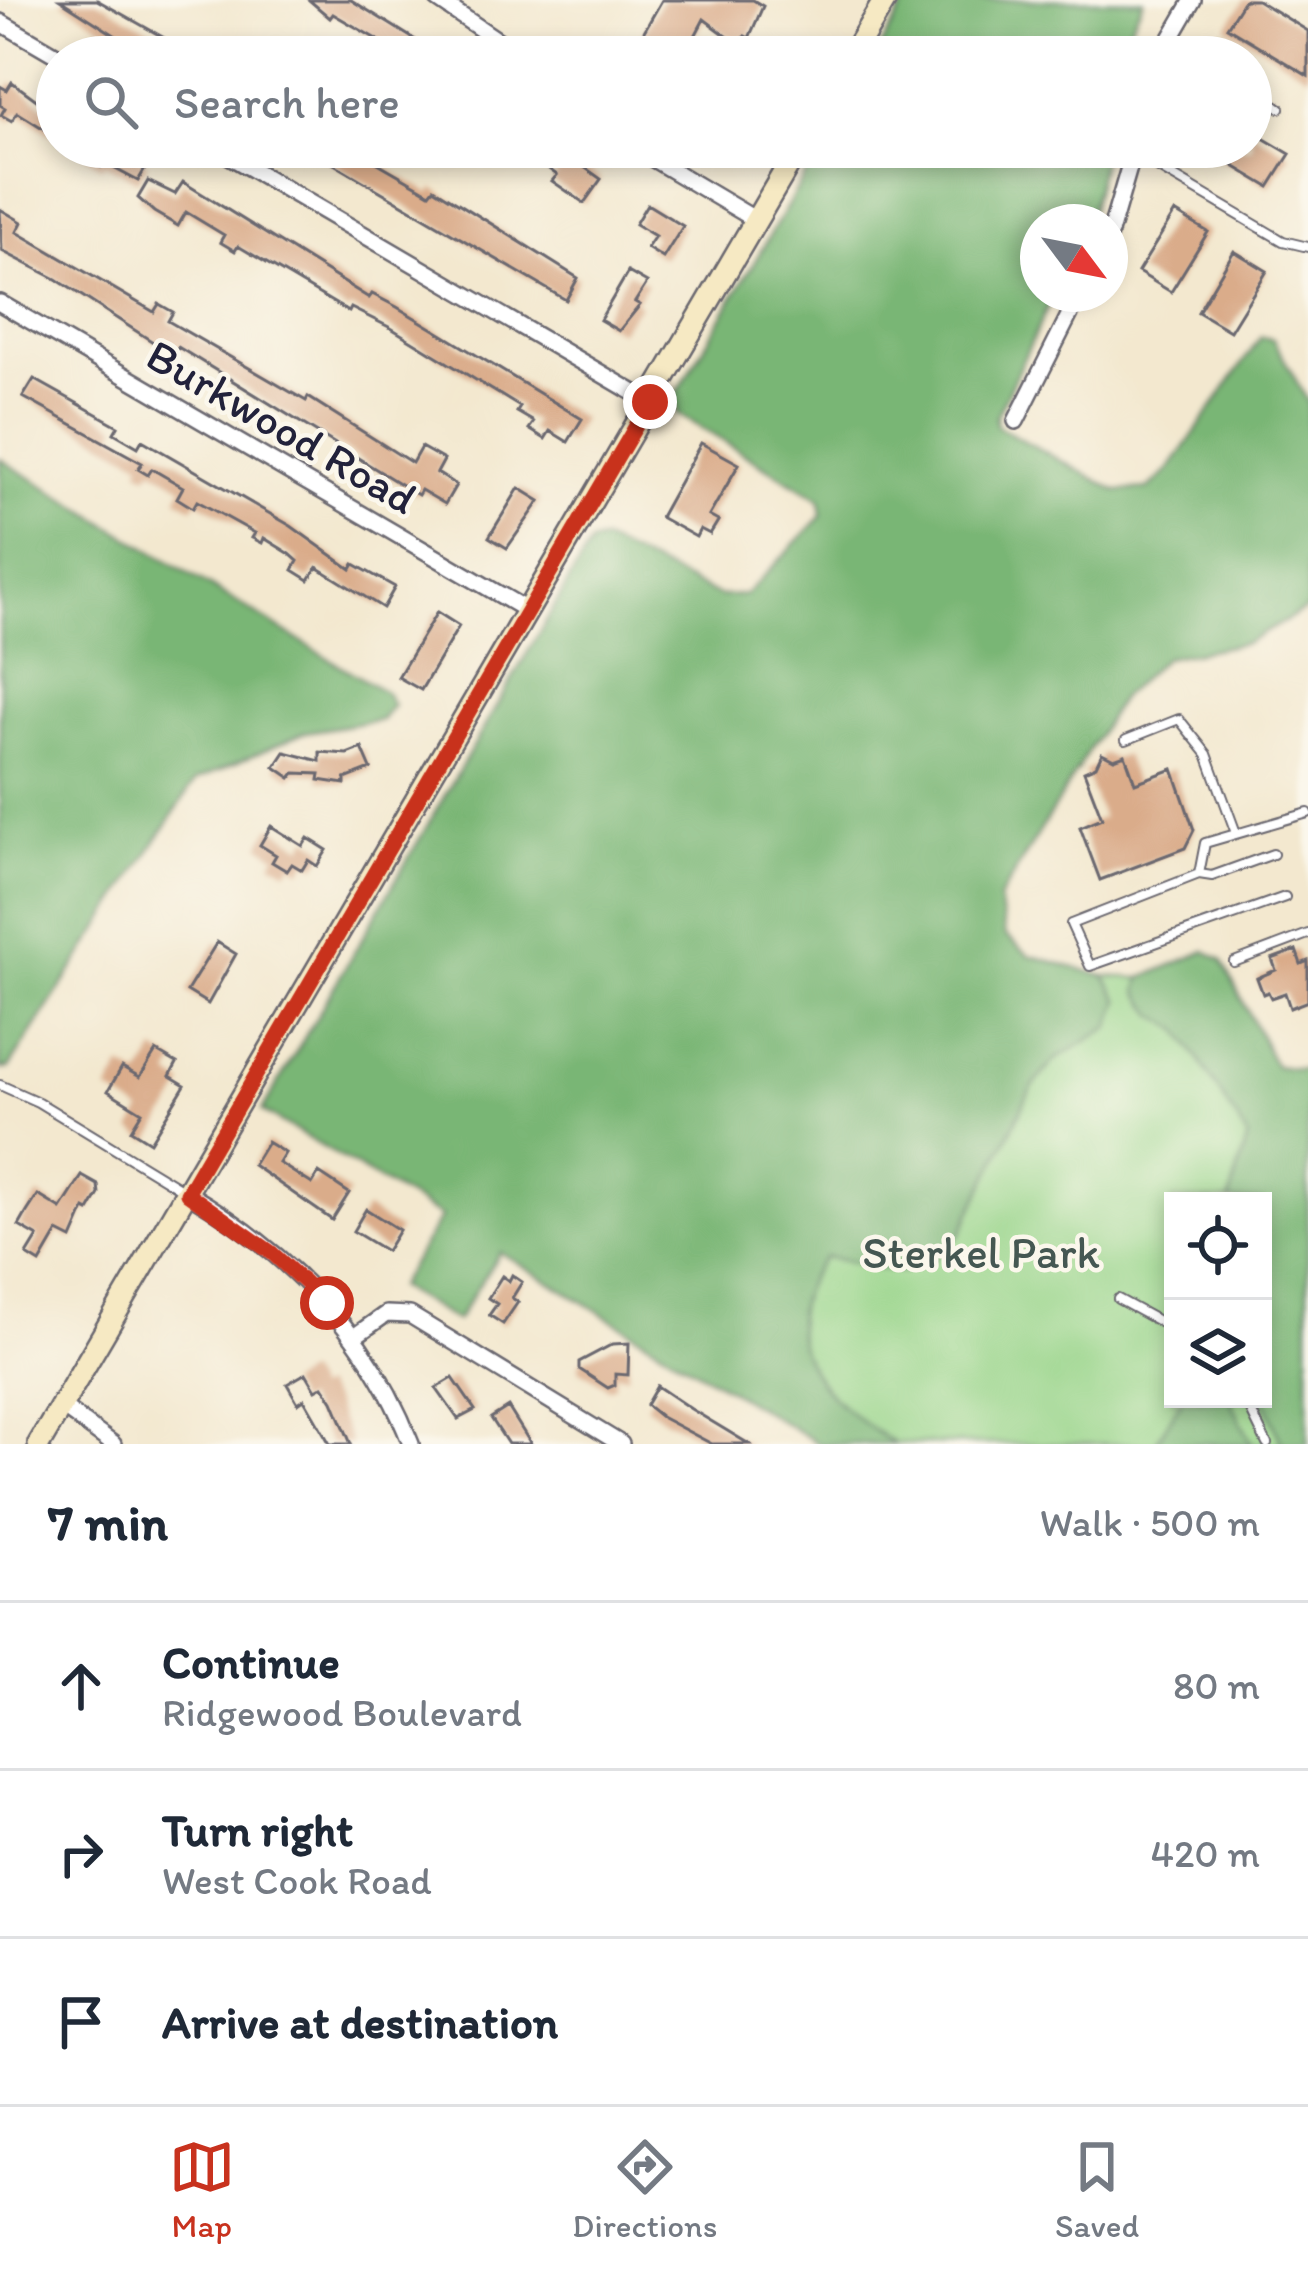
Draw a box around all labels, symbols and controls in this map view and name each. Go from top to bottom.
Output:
search box [36,36,1272,168]
icon: search [78,69,144,135]
text: Search here [174,75,400,129]
north arrow [1020,204,1128,312]
street label: Burkwood Road [138,327,426,525]
route end [623,375,677,429]
map controls [1164,1192,1272,1408]
button: locate [1164,1192,1272,1300]
park label: Sterkel Park [862,1225,1100,1279]
route start [300,1276,354,1330]
button: layers [1164,1300,1272,1408]
text: 7 min [48,1492,168,1553]
text: Walk · 500 m [1040,1499,1260,1546]
text: Continue [162,1635,340,1689]
icon: ahead [48,1653,114,1719]
text: 80 m [1173,1662,1260,1709]
text: Ridgewood Boulevard [162,1689,522,1736]
text: Turn right [162,1803,353,1857]
icon: right [48,1821,114,1887]
text: 420 m [1150,1830,1260,1877]
text: West Cook Road [162,1857,432,1904]
icon: arrive [48,1989,114,2055]
text: Arrive at destination [162,1995,558,2049]
tab: Map [169,2134,235,2245]
tab: Directions [572,2134,717,2245]
tab: Saved [1055,2134,1139,2245]

